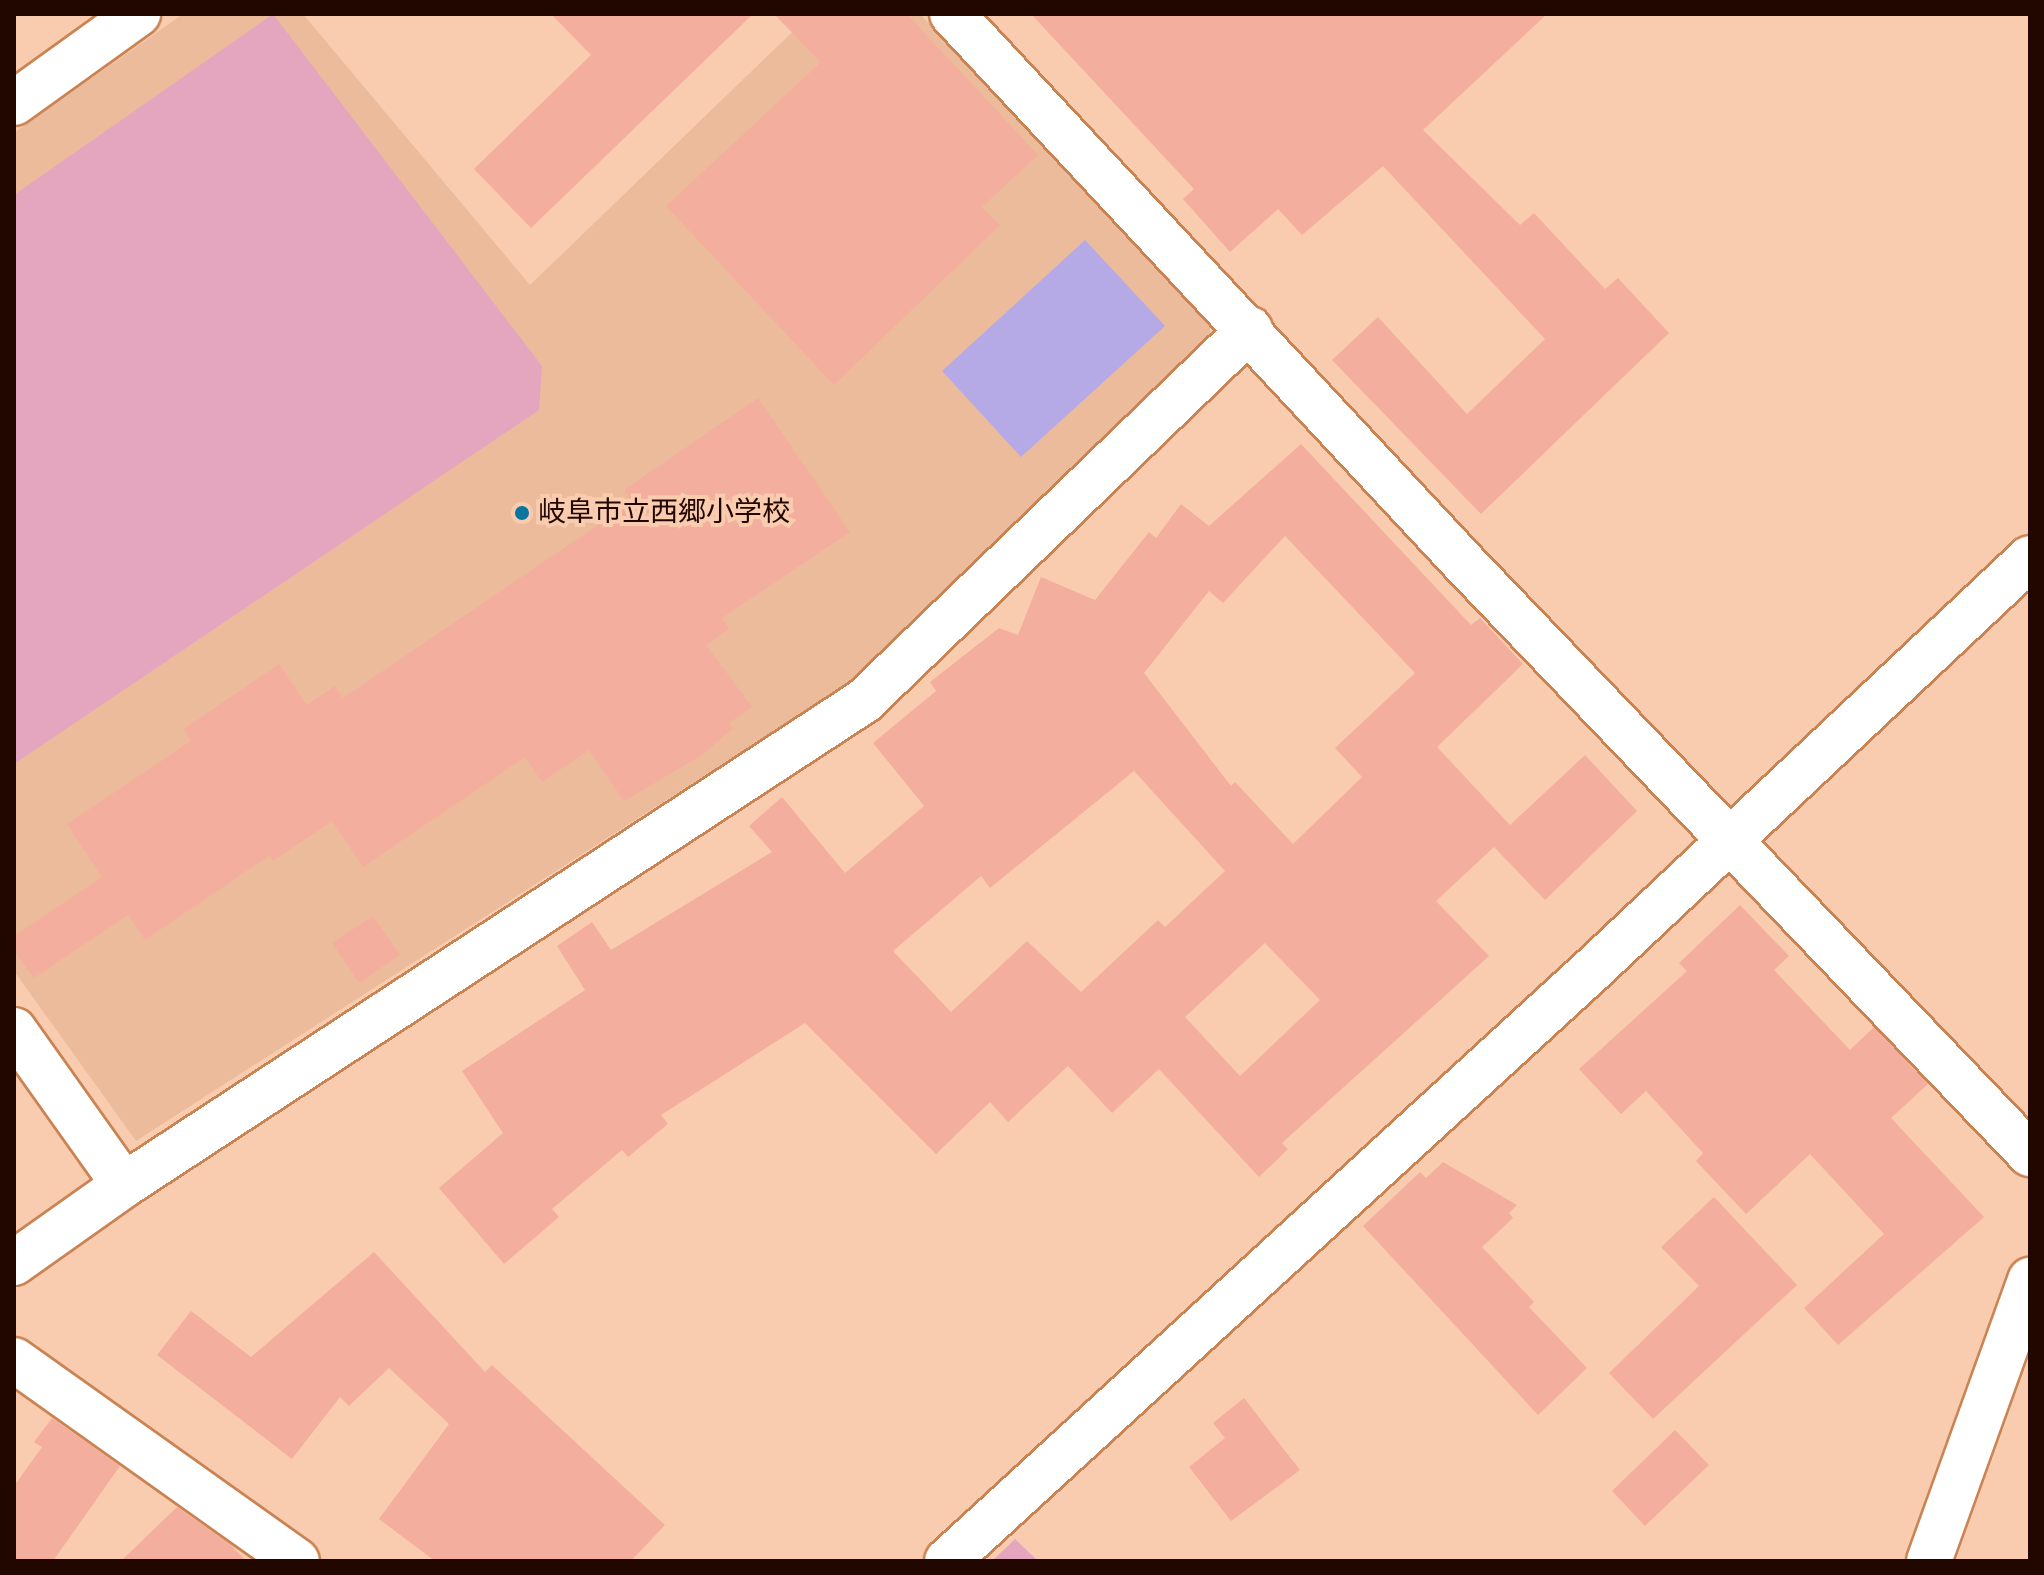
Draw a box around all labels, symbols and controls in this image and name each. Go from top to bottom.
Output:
place label: 岐阜市立西郷小学校 [538,496,790,530]
marker: 岐阜市立西郷小学校 [513,504,531,522]

